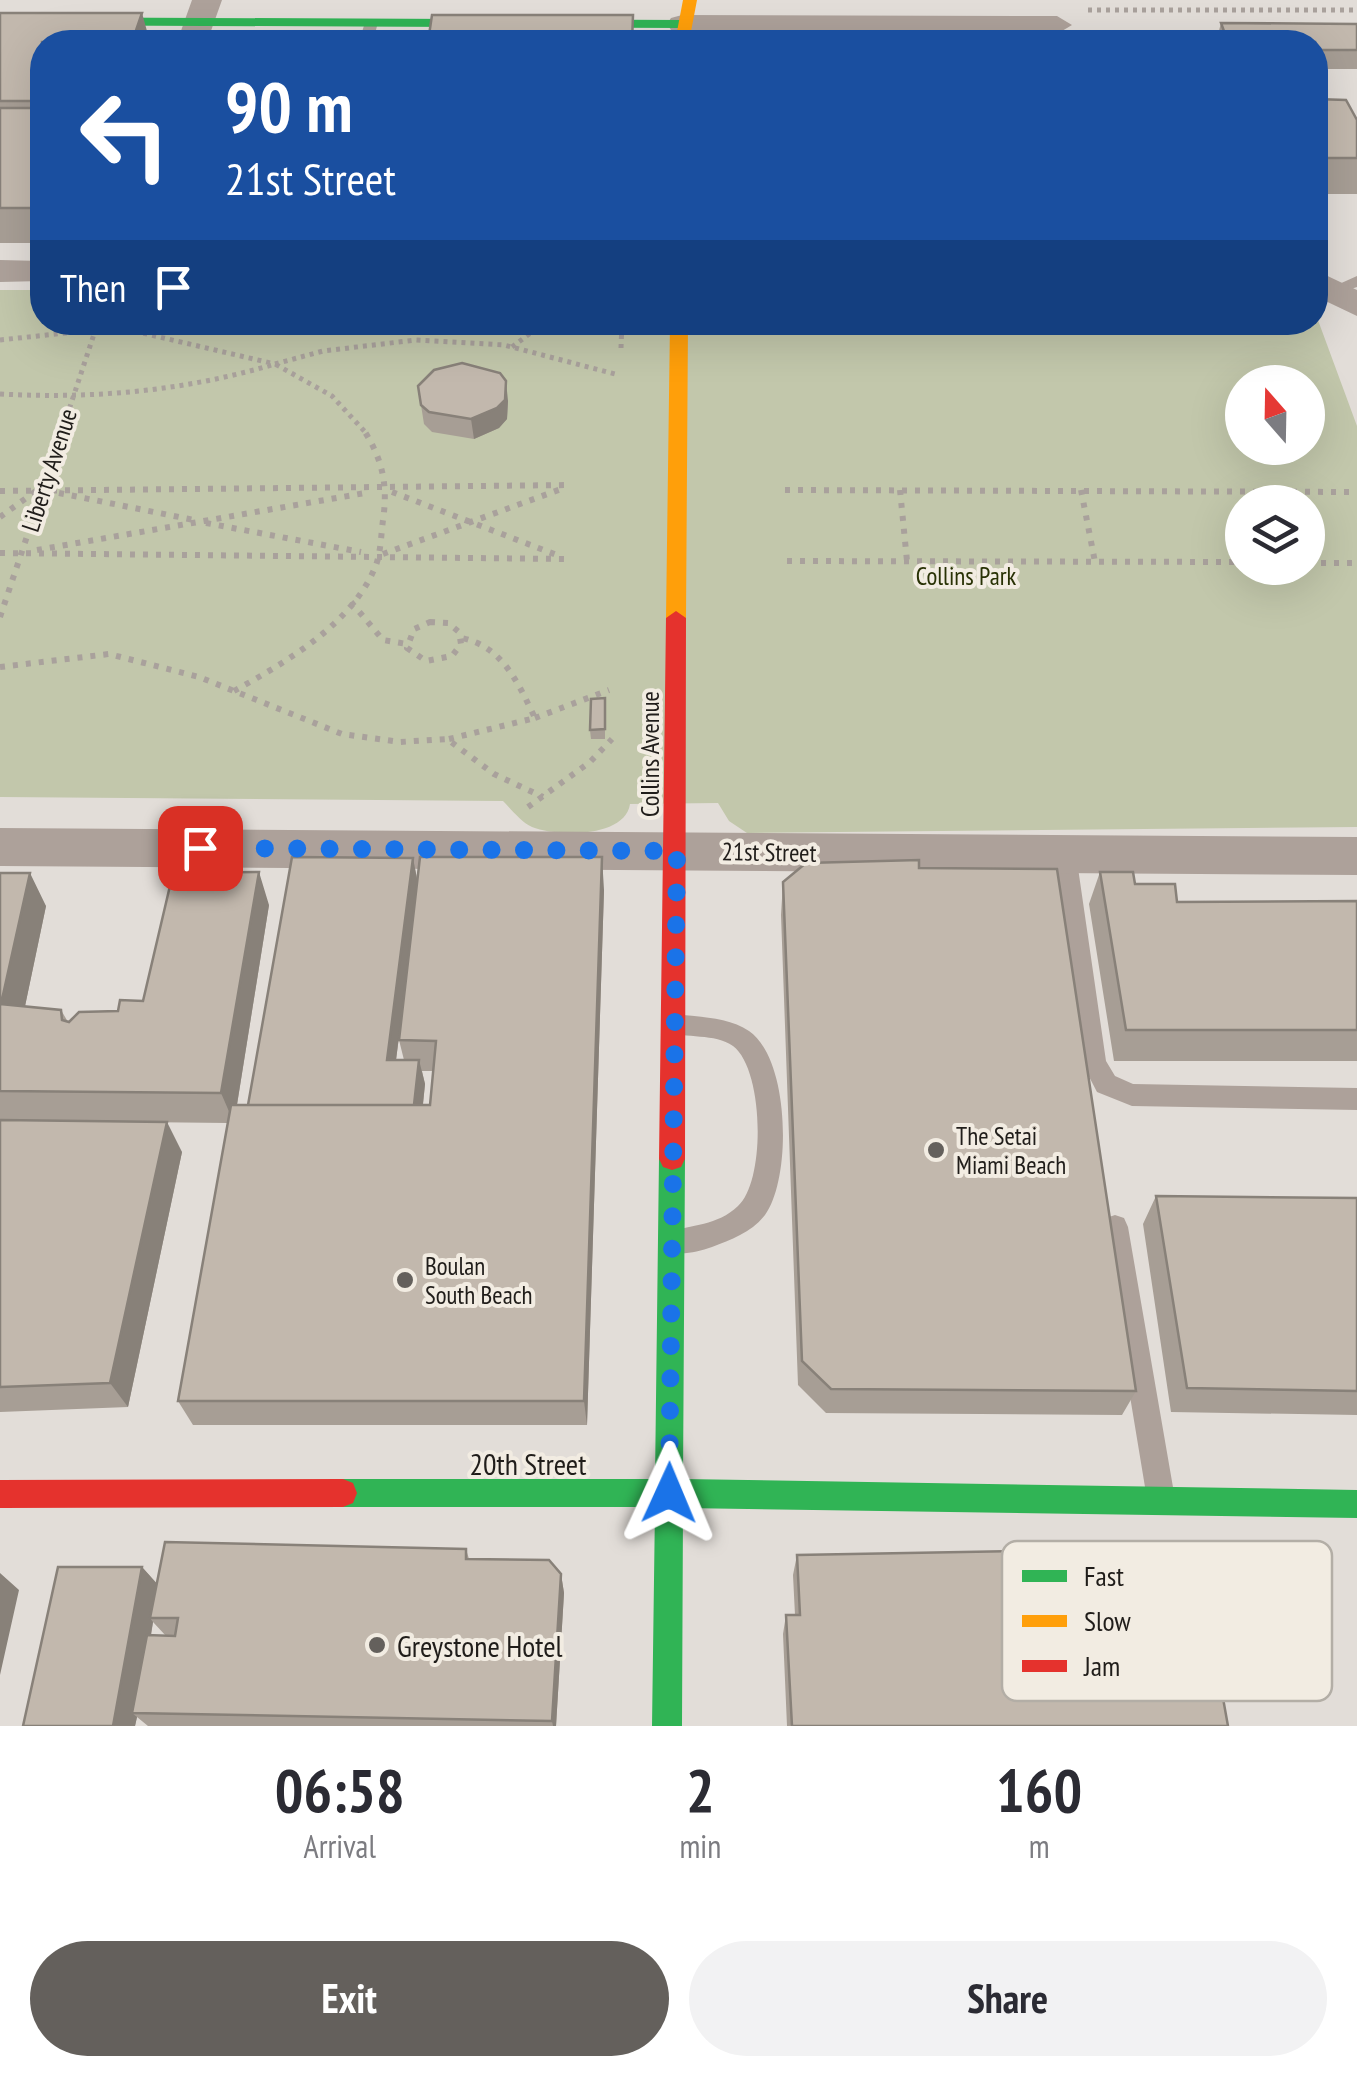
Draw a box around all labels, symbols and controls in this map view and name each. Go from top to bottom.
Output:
text: 90 m [225,61,353,151]
icon: left [60,70,190,200]
text: 21st Street [225,149,396,207]
icon: arrive [146,260,201,315]
text: Then [60,263,126,312]
north arrow [1225,365,1325,465]
map controls [1225,365,1325,585]
street label: Liberty Avenue [14,404,84,536]
button: layers [1225,485,1325,585]
park label: Collins Park [916,560,1017,592]
street label: Collins Avenue [634,691,666,817]
pin [158,806,243,891]
icon: arrive [173,821,228,876]
street label: 21st Street [721,835,817,869]
place label: The Setai Miami Beach [956,1120,1066,1181]
marker: The Setai Miami Beach [925,1139,947,1161]
place label: Boulan South Beach [425,1250,533,1311]
marker: Boulan South Beach [394,1269,416,1291]
position arrow [617,1441,721,1545]
street label: 20th Street [470,1444,587,1483]
legend [1002,1541,1332,1701]
text: Fast [1084,1557,1124,1594]
text: Slow [1084,1602,1131,1639]
place label: Greystone Hotel [397,1626,563,1665]
marker: Greystone Hotel [366,1634,388,1656]
text: Jam [1083,1647,1120,1684]
text: 06:58 [275,1751,405,1829]
text: 2 [686,1751,715,1829]
text: 160 [996,1751,1082,1829]
text: Arrival [304,1825,376,1867]
text: min [679,1825,721,1867]
text: m [1029,1825,1050,1867]
button: Exit [30,1941,669,2056]
button: Share [689,1941,1327,2056]

